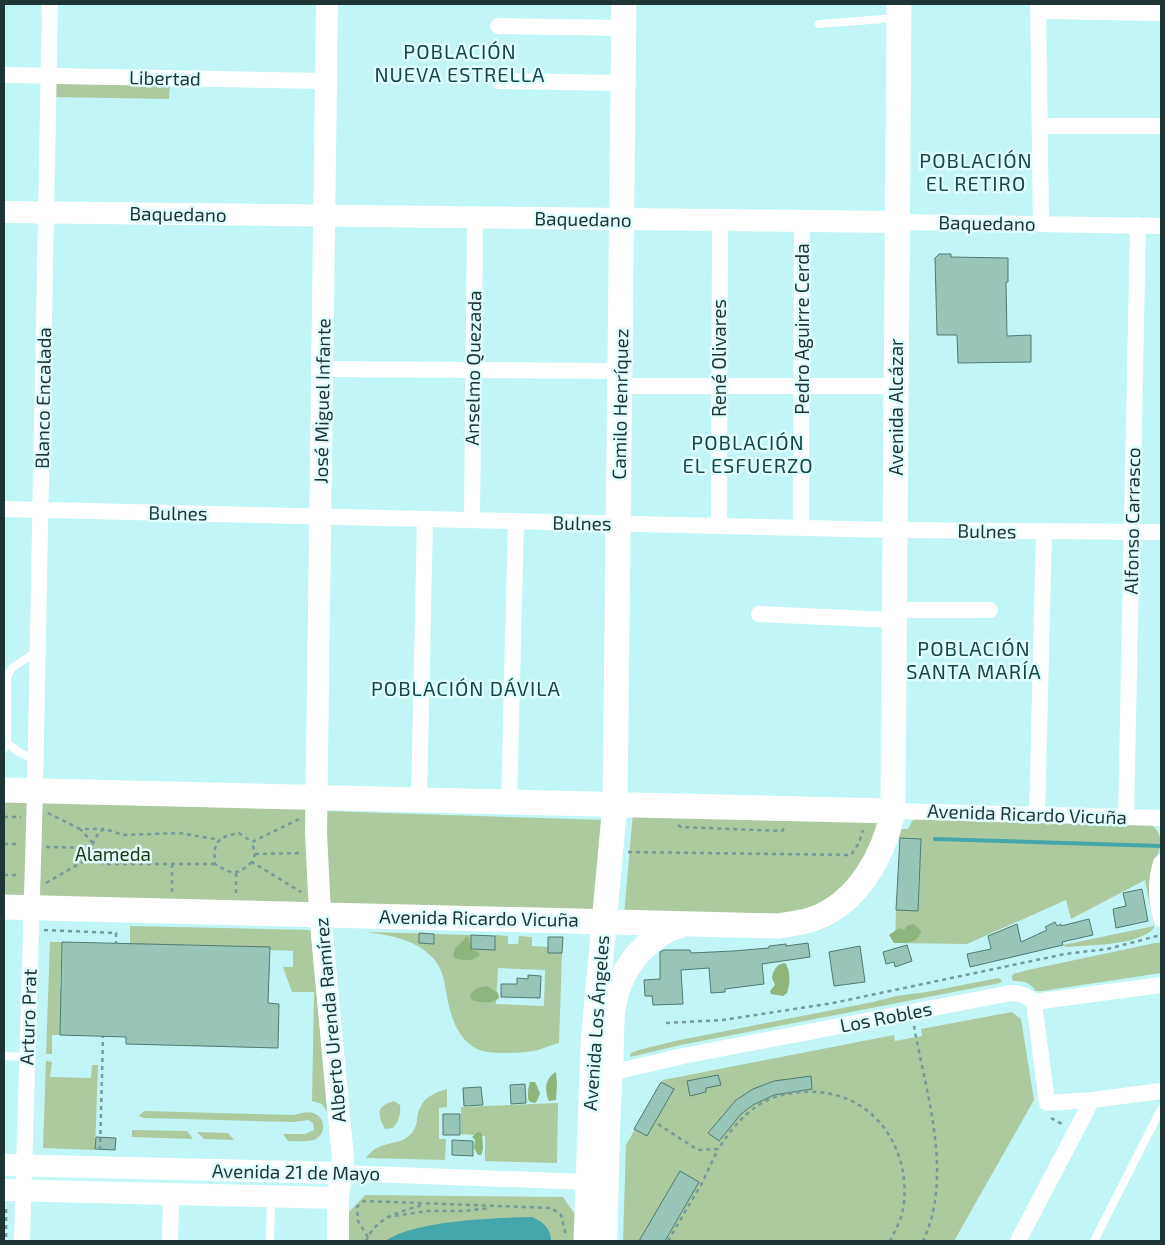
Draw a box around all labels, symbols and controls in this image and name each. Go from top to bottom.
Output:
district label: POBLACIÓN NUEVA ESTRELLA [374,39,546,86]
street label: Libertad [129,65,201,90]
district label: POBLACIÓN EL RETIRO [919,148,1033,195]
street label: Baquedano [129,201,227,226]
street label: Baquedano [534,206,632,231]
street label: Baquedano [938,210,1036,235]
street label: Pedro Aguirre Cerda [790,243,813,415]
street label: Anselmo Quezada [460,290,485,446]
street label: René Olivares [707,299,730,417]
street label: José Miguel Infante [309,318,334,484]
street label: Blanco Encalada [30,327,55,469]
street label: Camilo Henríquez [607,328,632,480]
street label: Avenida Alcázar [884,338,907,476]
district label: POBLACIÓN EL ESFUERZO [682,430,814,477]
street label: Alfonso Carrasco [1119,447,1144,595]
street label: Bulnes [148,500,208,525]
street label: Bulnes [552,510,612,535]
street label: Bulnes [957,518,1017,543]
district label: POBLACIÓN SANTA MARÍA [906,636,1042,683]
district label: POBLACIÓN DÁVILA [371,676,561,700]
street label: Avenida Ricardo Vicuña [927,799,1127,828]
park label: Alameda [75,842,151,865]
street label: Avenida Ricardo Vicuña [379,904,579,931]
street label: Alberto Urenda Ramírez [309,916,350,1124]
street label: Avenida Los Ángeles [578,934,613,1112]
street label: Arturo Prat [14,968,41,1066]
street label: Los Robles [838,996,934,1037]
street label: Avenida 21 de Mayo [212,1159,380,1184]

